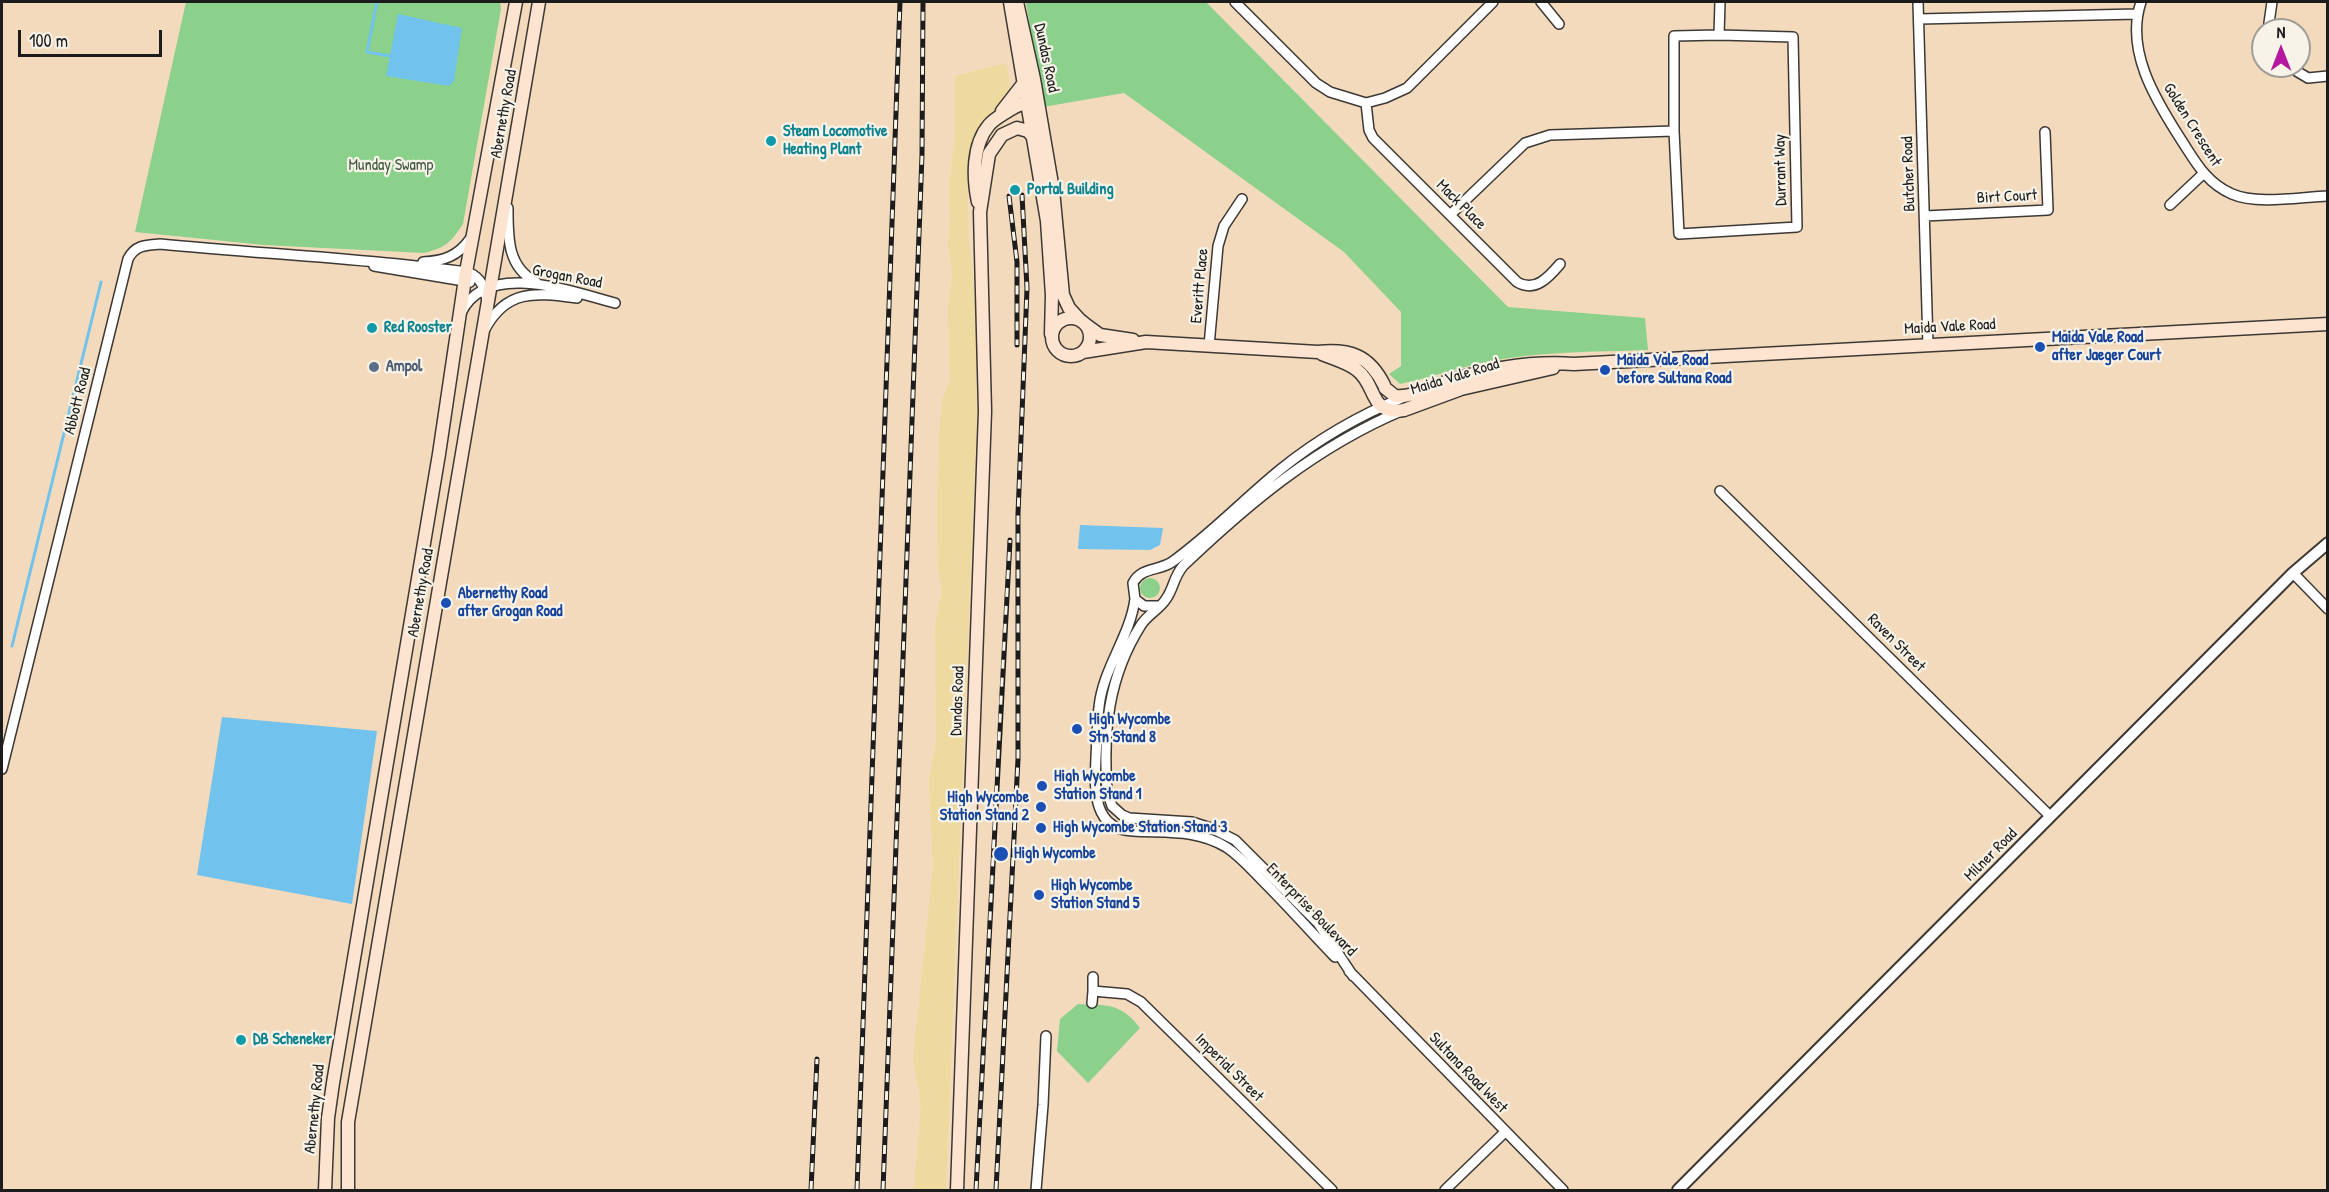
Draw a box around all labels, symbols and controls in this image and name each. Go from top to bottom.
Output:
scale bar [21,18,165,56]
north arrow [2251,18,2311,78]
text: N [2277,21,2285,43]
street label: Dundas Road [1029,22,1063,94]
text: 100 m [29,28,68,53]
street label: Abernethy Road [487,68,521,160]
street label: Golden Crescent [2159,80,2225,170]
place label: Steam Locomotive Heating Plant [783,122,887,160]
marker: Steam Locomotive Heating Plant [764,134,778,148]
street label: Durrant Way [1771,134,1791,206]
street label: Butcher Road [1898,136,1920,212]
park label: Munday Swamp [349,156,433,176]
street label: Mack Place [1432,176,1490,234]
place label: Portal Building [1027,180,1114,200]
marker: Portal Building [1008,183,1022,197]
street label: Birt Court [1976,186,2038,208]
street label: Everitt Place [1187,248,1213,324]
street label: Grogan Road [530,261,604,293]
street label: Maida Vale Road [1904,315,1996,339]
place label: Red Rooster [384,318,452,338]
marker: Red Rooster [365,321,379,335]
place label: Maida Vale Road after Jaeger Court [2052,328,2161,366]
marker: Maida Vale Road after Jaeger Court [2033,340,2047,354]
place label: Maida Vale Road before Sultana Road [1617,351,1732,389]
street label: Maida Vale Road [1409,354,1501,400]
place label: Ampol [386,357,422,377]
marker: Ampol [367,360,381,374]
marker: Maida Vale Road before Sultana Road [1598,363,1612,377]
street label: Abbott Road [60,366,96,436]
street label: Abernethy Road [404,547,438,639]
place label: Abernethy Road after Grogan Road [458,584,563,622]
marker: Abernethy Road after Grogan Road [439,596,453,610]
street label: Raven Street [1863,610,1929,676]
street label: Dundas Road [947,666,969,736]
place label: High Wycombe Stn Stand 8 [1089,710,1171,748]
marker: High Wycombe Stn Stand 8 [1070,722,1084,736]
place label: High Wycombe Station Stand 1 [1054,767,1142,805]
marker: High Wycombe Station Stand 1 [1035,779,1049,793]
place label: High Wycombe Station Stand 2 [940,788,1029,826]
marker: High Wycombe Station Stand 2 [1034,800,1048,814]
place label: High Wycombe Station Stand 3 [1053,818,1227,838]
marker: High Wycombe Station Stand 3 [1034,821,1048,835]
street label: Milner Road [1961,825,2021,885]
place label: High Wycombe [1014,844,1096,864]
marker: High Wycombe [992,845,1010,863]
street label: Enterprise Boulevard [1262,860,1360,960]
place label: High Wycombe Station Stand 5 [1051,876,1140,914]
marker: High Wycombe Station Stand 5 [1032,888,1046,902]
street label: Sultana Road West [1425,1029,1511,1117]
place label: DB Scheneker [253,1030,332,1050]
street label: Imperial Street [1191,1030,1267,1106]
marker: DB Scheneker [234,1033,248,1047]
street label: Abernethy Road [301,1064,329,1154]

